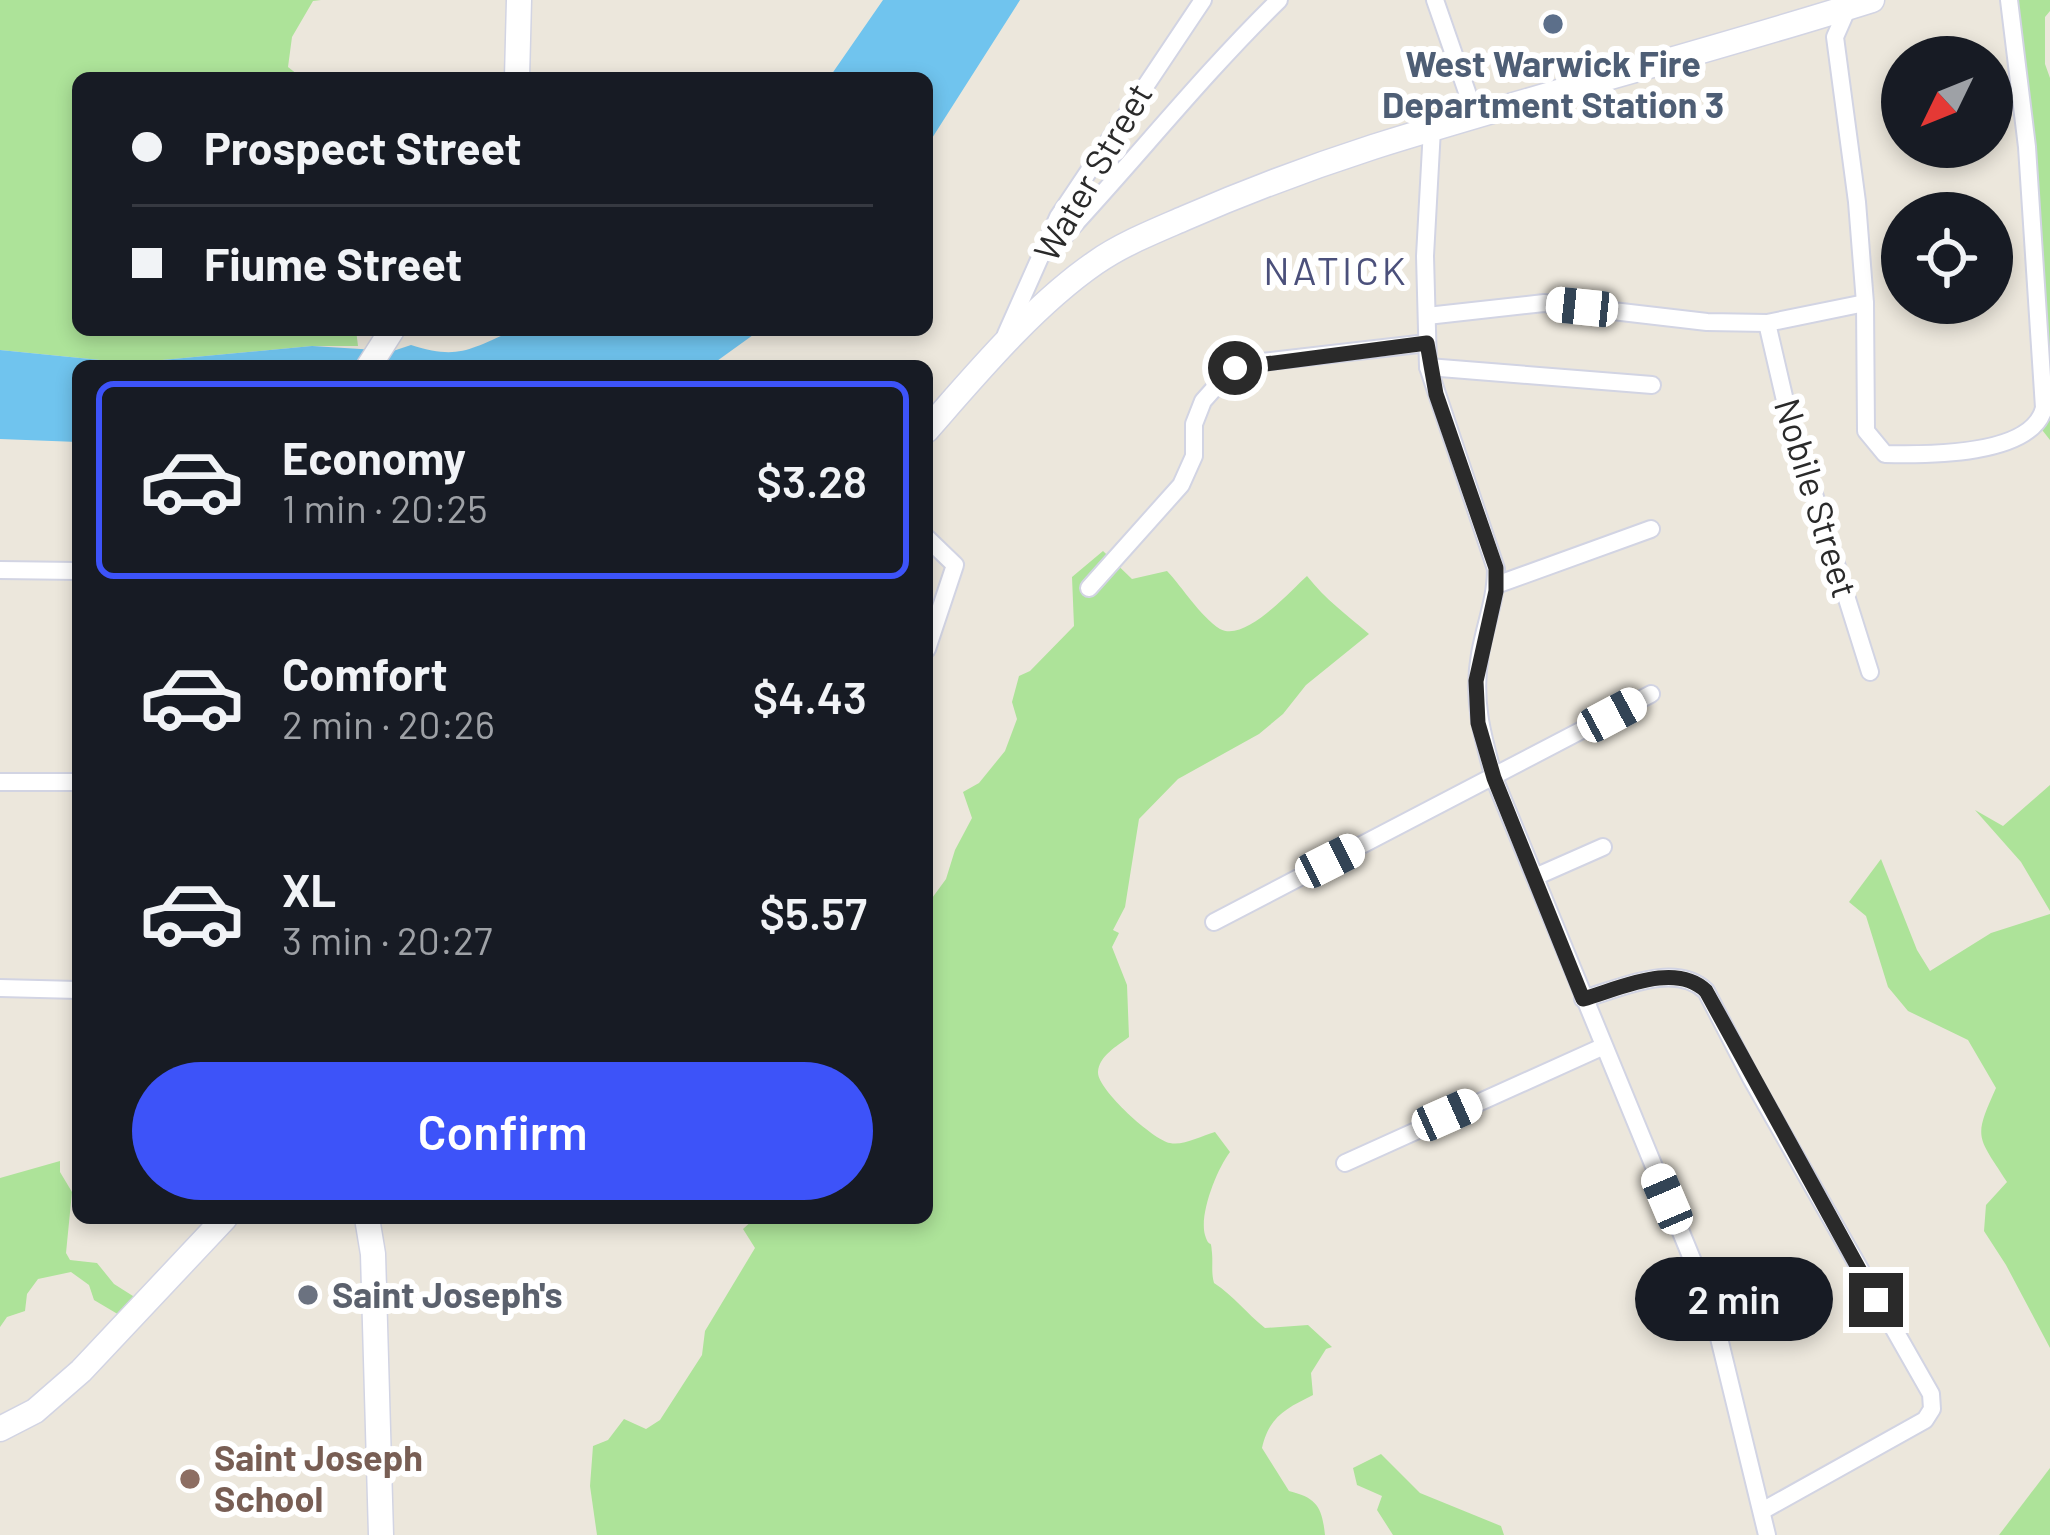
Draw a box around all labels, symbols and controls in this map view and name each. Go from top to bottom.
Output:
marker: West Warwick Fire Department Station 3 [1540,11,1566,37]
north arrow [1881,36,2013,168]
map controls [1881,36,2013,324]
place label: West Warwick Fire Department Station 3 [1382,41,1724,125]
street label: Water Street [1023,75,1160,268]
text: Prospect Street [204,120,522,174]
button: locate [1881,192,2013,324]
text: Fiume Street [204,236,462,290]
district label: NATICK [1263,246,1409,293]
car [1544,285,1620,329]
route start [1208,341,1262,395]
street label: Nobile Street [1767,393,1868,602]
icon: car [138,426,246,534]
text: Economy [282,430,466,484]
text: $3.28 [757,453,867,507]
text: 1 min · 20:25 [282,484,488,531]
icon: car [138,642,246,750]
text: Comfort [282,646,448,700]
text: $4.43 [753,669,867,723]
car [1572,682,1652,748]
text: 2 min · 20:26 [282,700,495,747]
car [1290,829,1370,893]
icon: car [138,858,246,966]
text: XL [282,862,336,916]
text: $5.57 [760,885,867,939]
text: 3 min · 20:27 [282,916,492,963]
button: Confirm [132,1062,873,1200]
car [1407,1084,1487,1146]
car [1636,1159,1698,1239]
callout: 2 min [1636,1258,1834,1342]
place label: Saint Joseph's [332,1272,563,1315]
route end [1849,1273,1903,1327]
text: 2 min [1688,1275,1780,1322]
marker: Saint Joseph's [295,1282,321,1308]
place label: Saint Joseph School [214,1435,423,1519]
marker: Saint Joseph School [177,1466,203,1492]

